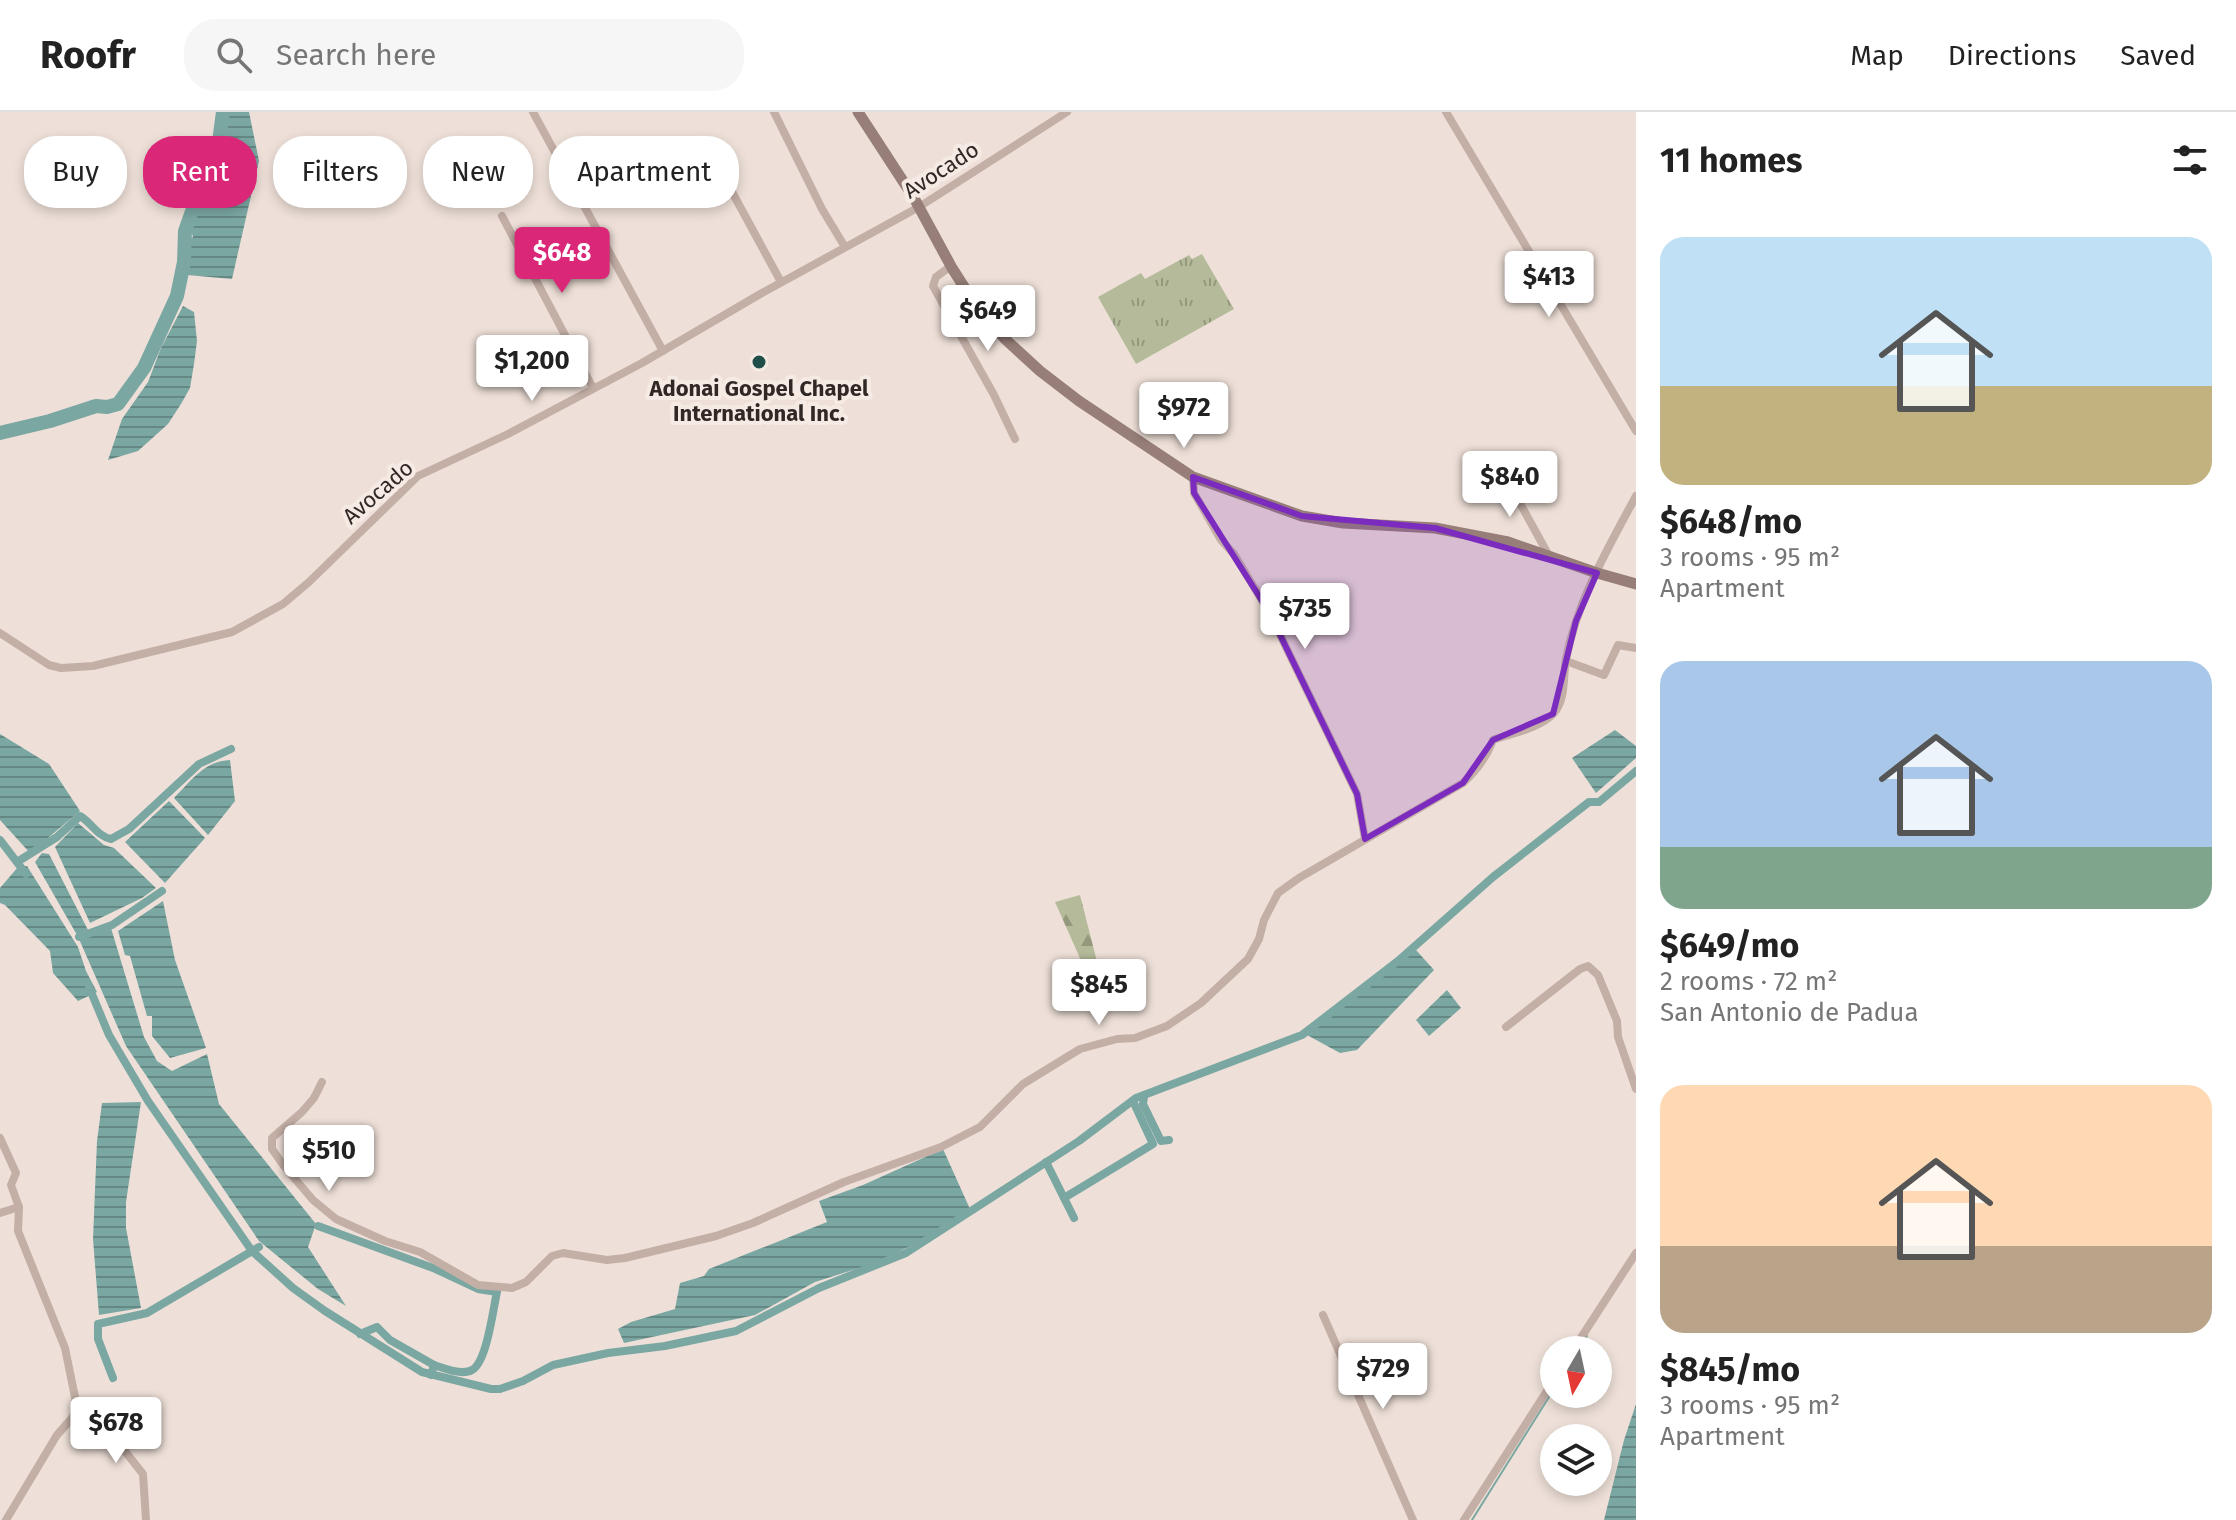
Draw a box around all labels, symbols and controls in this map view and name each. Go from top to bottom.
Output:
search box [184,19,744,91]
text: Roofr [40,32,136,78]
icon: search [212,33,256,77]
text: Search here [276,37,436,73]
text: Map [1850,39,1904,72]
text: Directions [1948,39,2076,72]
text: Saved [2120,39,2196,72]
chip: Buy [24,136,127,208]
chip: Rent [143,136,257,208]
chip: Filters [273,136,407,208]
chip: New [423,136,533,208]
chip: Apartment [549,136,739,208]
street label: Avocado [898,136,984,204]
icon: filters [2168,138,2212,182]
text: 11 homes [1660,140,1802,181]
pin: $648 [515,227,609,295]
text: $648 [533,237,591,268]
pin: $413 [1502,251,1596,319]
text: $413 [1523,261,1575,292]
pin: $649 [941,285,1035,353]
icon: home [1864,289,2008,433]
text: $649 [959,295,1017,326]
pin: $1,200 [467,335,597,403]
text: $1,200 [494,345,570,376]
marker: Adonai Gospel Chapel International Inc. [750,353,768,371]
place label: Adonai Gospel Chapel International Inc. [649,375,869,427]
pin: $972 [1137,382,1231,450]
text: $972 [1157,392,1211,423]
pin: $840 [1463,451,1557,519]
street label: Avocado [337,454,419,530]
text: $840 [1480,461,1540,492]
text: $648/mo [1660,501,1802,542]
text: 3 rooms · 95 m² [1660,542,1840,573]
text: Apartment [1660,573,1785,604]
pin: $735 [1258,583,1352,651]
text: $735 [1278,593,1332,624]
icon: home [1864,713,2008,857]
text: $649/mo [1660,925,1799,966]
pin: $845 [1052,959,1146,1027]
text: 2 rooms · 72 m² [1660,966,1837,997]
text: $845 [1070,969,1128,1000]
text: San Antonio de Padua [1660,997,1919,1028]
pin: $510 [282,1125,376,1193]
text: $510 [302,1135,356,1166]
icon: home [1864,1137,2008,1281]
north arrow [1540,1336,1612,1408]
map controls [1540,1336,1612,1496]
pin: $729 [1336,1343,1430,1411]
text: $845/mo [1660,1349,1800,1390]
text: $729 [1356,1353,1410,1384]
text: 3 rooms · 95 m² [1660,1390,1840,1421]
pin: $678 [69,1397,163,1465]
text: $678 [88,1407,144,1438]
text: Apartment [1660,1421,1785,1452]
button: layers [1540,1424,1612,1496]

